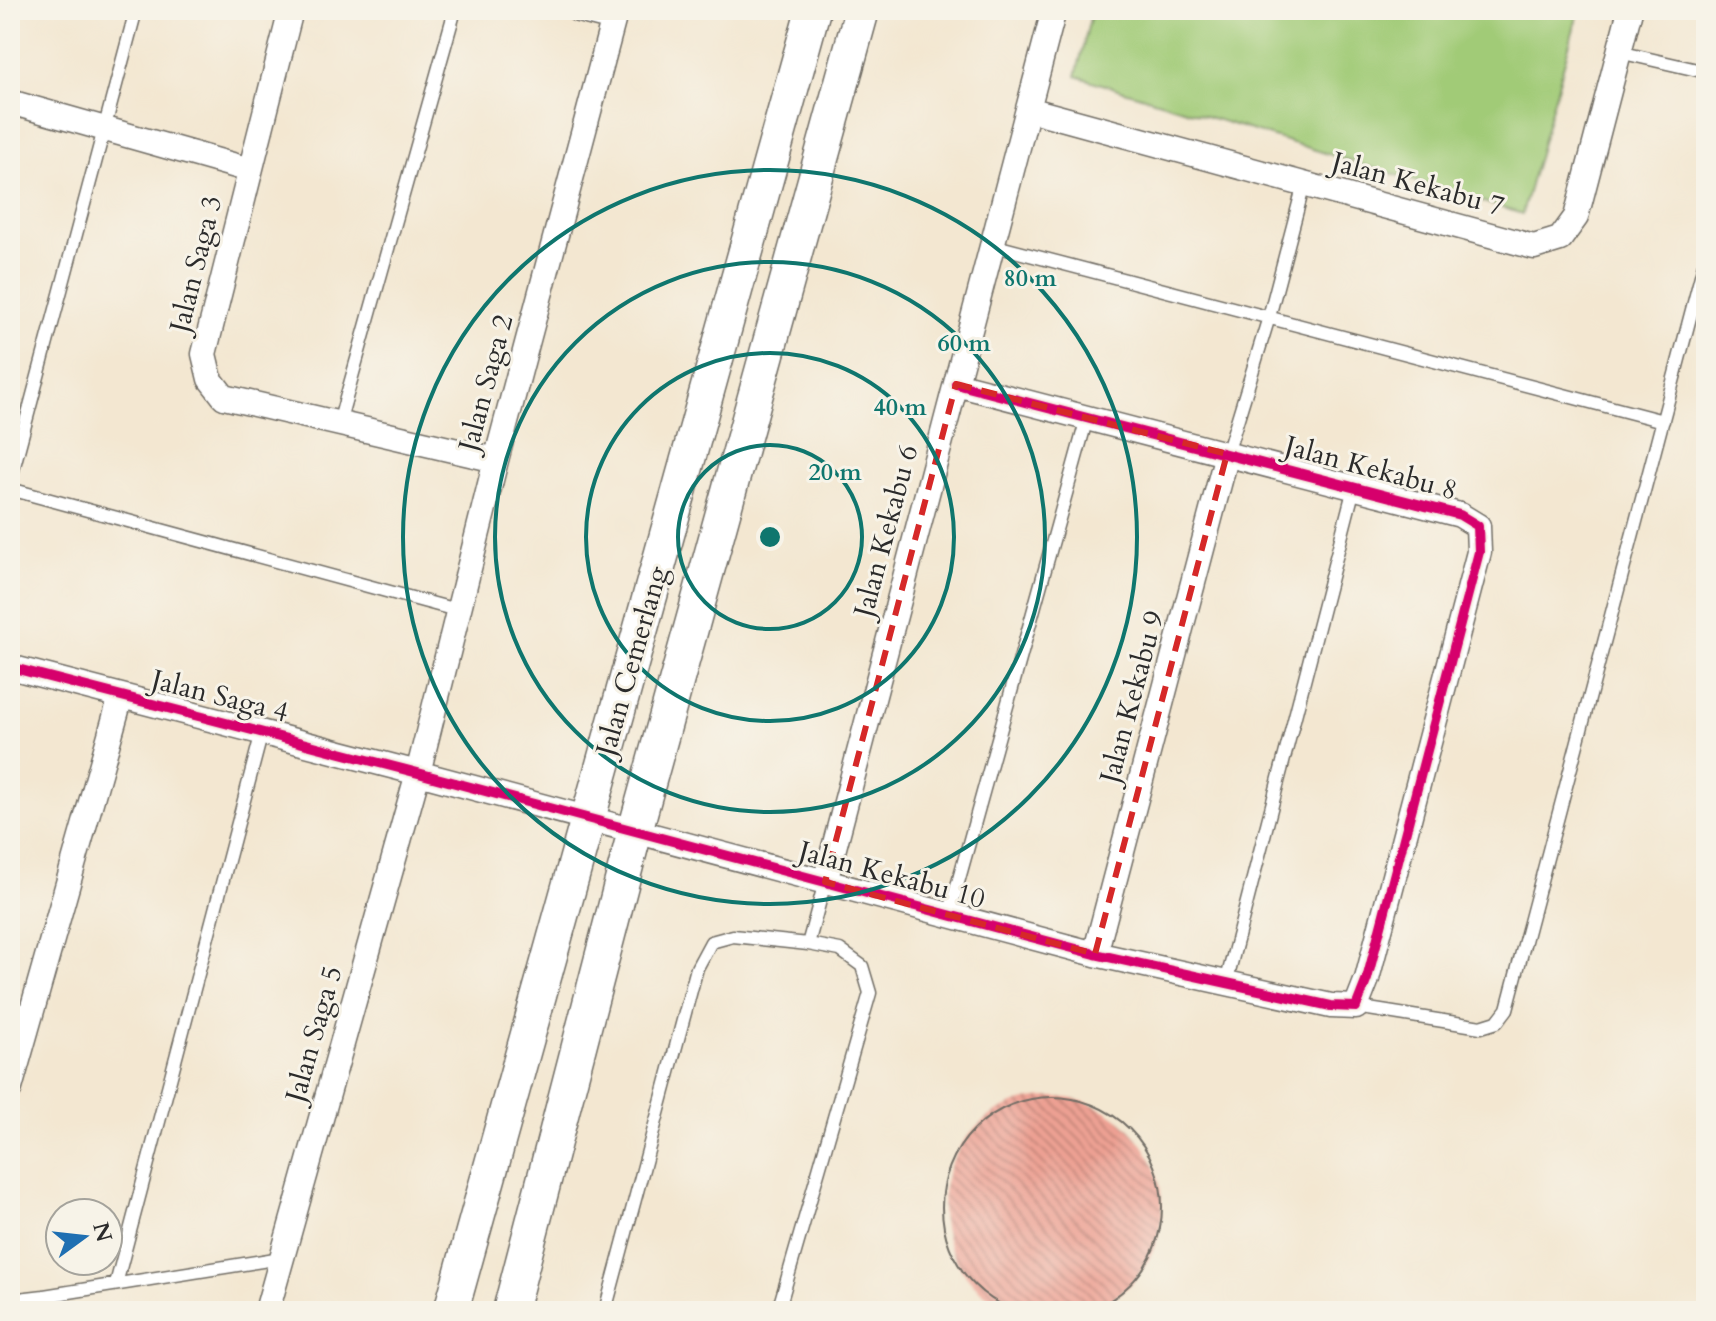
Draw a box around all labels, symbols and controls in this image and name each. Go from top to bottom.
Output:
street label: Jalan Kekabu 7 [1324,142,1508,225]
street label: Jalan Saga 3 [160,191,231,340]
text: 80 m [1003,262,1057,295]
street label: Jalan Saga 2 [448,310,522,459]
text: 60 m [937,327,991,360]
text: 40 m [873,391,927,424]
street label: Jalan Kekabu 8 [1277,426,1461,509]
street label: Jalan Kekabu 6 [844,441,927,625]
text: 20 m [808,456,862,489]
centre of rings [756,523,784,551]
street label: Jalan Cemerlang [586,561,677,764]
street label: Jalan Kekabu 9 [1090,607,1173,791]
street label: Jalan Saga 4 [144,660,293,731]
street label: Jalan Kekabu 10 [791,831,989,918]
street label: Jalan Saga 5 [275,961,352,1110]
north arrow [44,1197,124,1277]
text: N [85,1219,119,1245]

